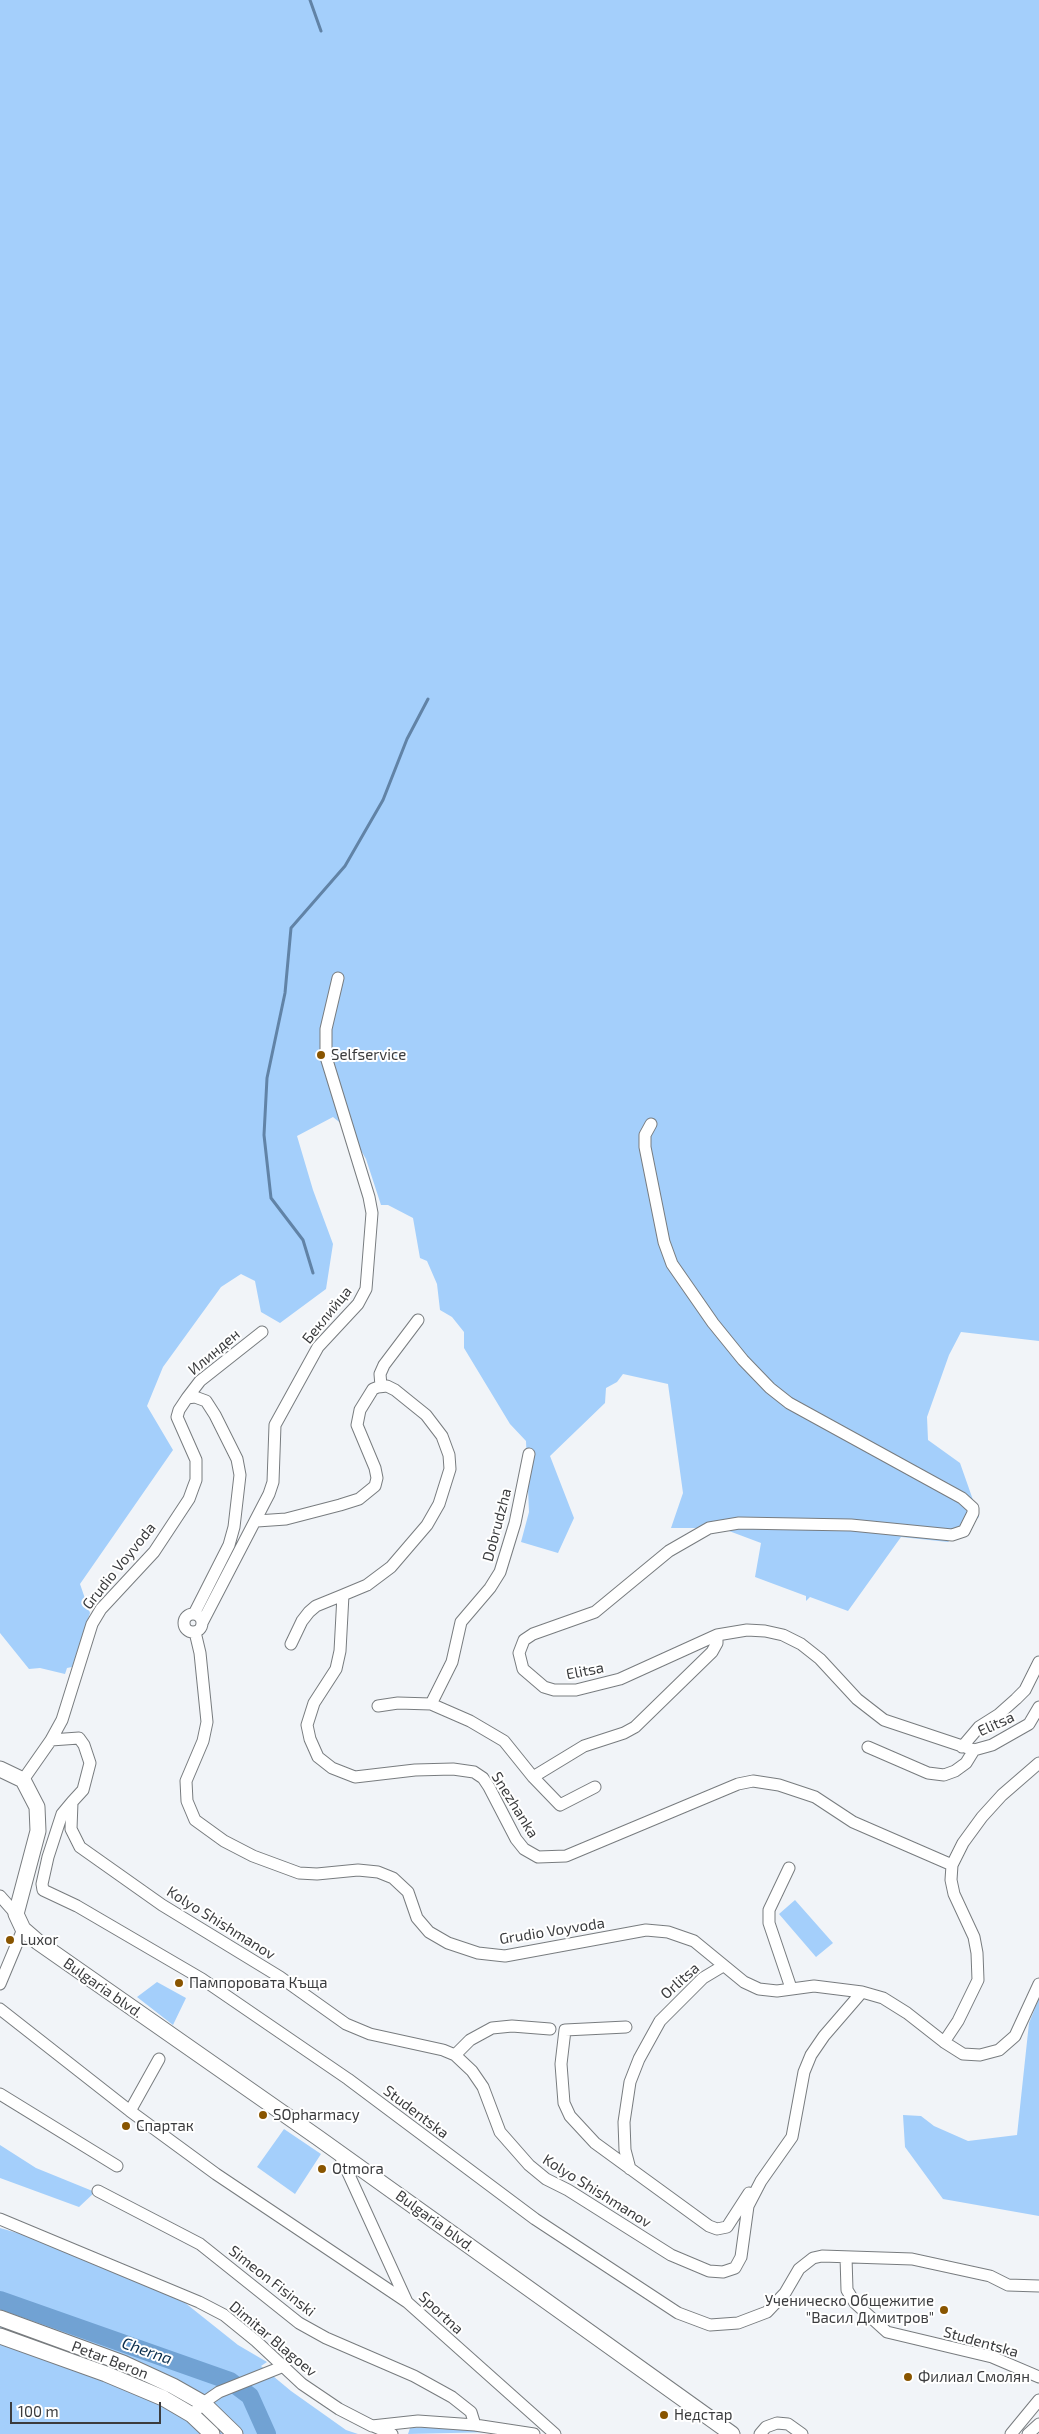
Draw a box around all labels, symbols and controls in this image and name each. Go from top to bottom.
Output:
place label: Selfservice [331,1046,406,1064]
marker: Selfservice [315,1049,327,1061]
street label: Беклийца [298,1283,356,1347]
street label: Илинден [185,1325,243,1379]
street label: Dobrudzha [479,1487,515,1563]
street label: Grudio Voyvoda [79,1519,159,1613]
street label: Elitsa [565,1659,605,1683]
street label: Elitsa [975,1708,1017,1740]
street label: Snezhanka [488,1769,542,1841]
street label: Kolyo Shishmanov [163,1882,279,1964]
street label: Grudio Voyvoda [498,1914,606,1948]
place label: Luxor [20,1931,59,1949]
marker: Luxor [4,1934,16,1946]
street label: Bulgaria blvd. [60,1954,146,2022]
street label: Orlitsa [657,1959,703,2003]
place label: Пампоровата Къща [189,1974,328,1992]
marker: Пампоровата Къща [173,1977,185,1989]
street label: Studentska [380,2082,452,2142]
place label: SOpharmacy [273,2106,360,2124]
marker: SOpharmacy [257,2109,269,2121]
place label: Спартак [136,2117,194,2135]
marker: Спартак [120,2120,132,2132]
street label: Kolyo Shishmanov [539,2150,655,2232]
place label: Otmora [332,2160,384,2178]
marker: Otmora [316,2163,328,2175]
street label: Bulgaria blvd. [392,2186,478,2256]
street label: Simeon Fisinski [225,2242,319,2320]
street label: Sportna [415,2288,467,2338]
place label: Ученическо Общежитие "Васил Димитров" [765,2292,934,2327]
street label: Dimitar Blagoev [226,2297,320,2381]
marker: Ученическо Общежитие "Васил Димитров" [938,2304,950,2316]
street label: Studentska [941,2323,1021,2361]
water label: Cherna [119,2334,175,2368]
street label: Petar Beron [69,2337,151,2383]
place label: Филиал Смолян [918,2368,1030,2386]
marker: Филиал Смолян [902,2371,914,2383]
scale bar [12,2392,164,2424]
text: 100 m [18,2402,59,2420]
place label: Недстар [674,2406,732,2424]
marker: Недстар [658,2409,670,2421]

